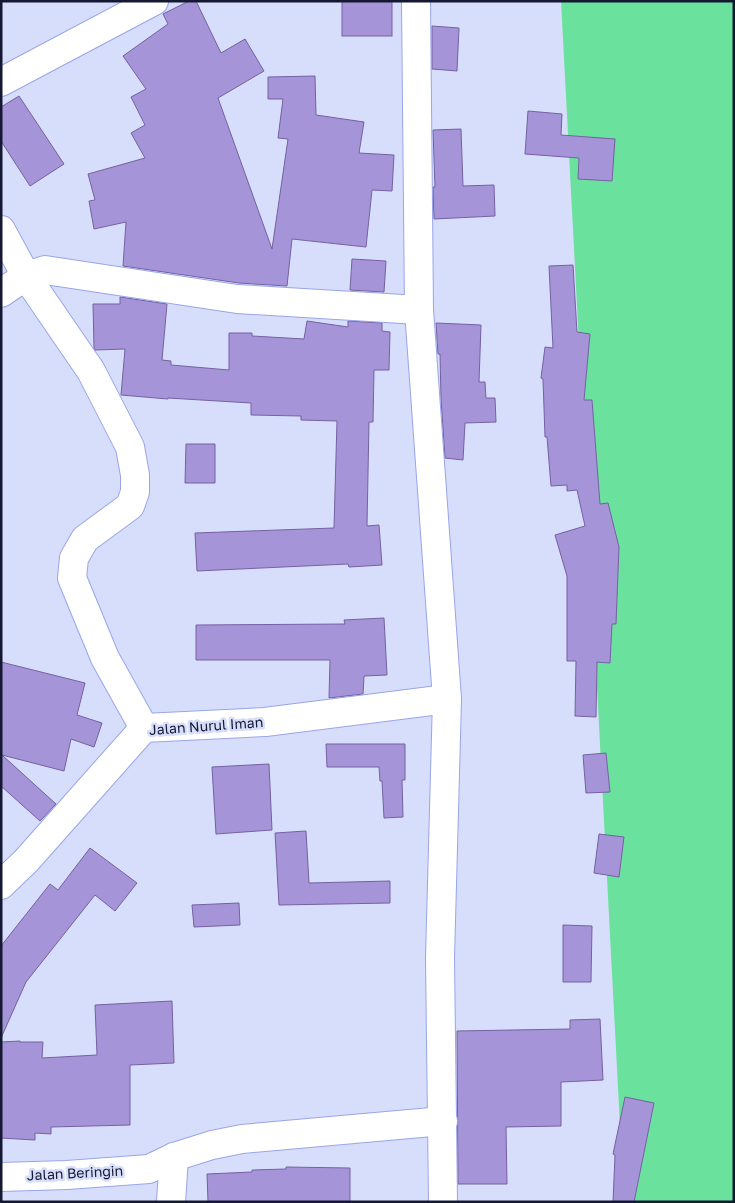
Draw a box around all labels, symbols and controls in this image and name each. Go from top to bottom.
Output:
street label: Jalan Nurul Iman [148,713,264,738]
street label: Jalan Beringin [26,1161,124,1184]

